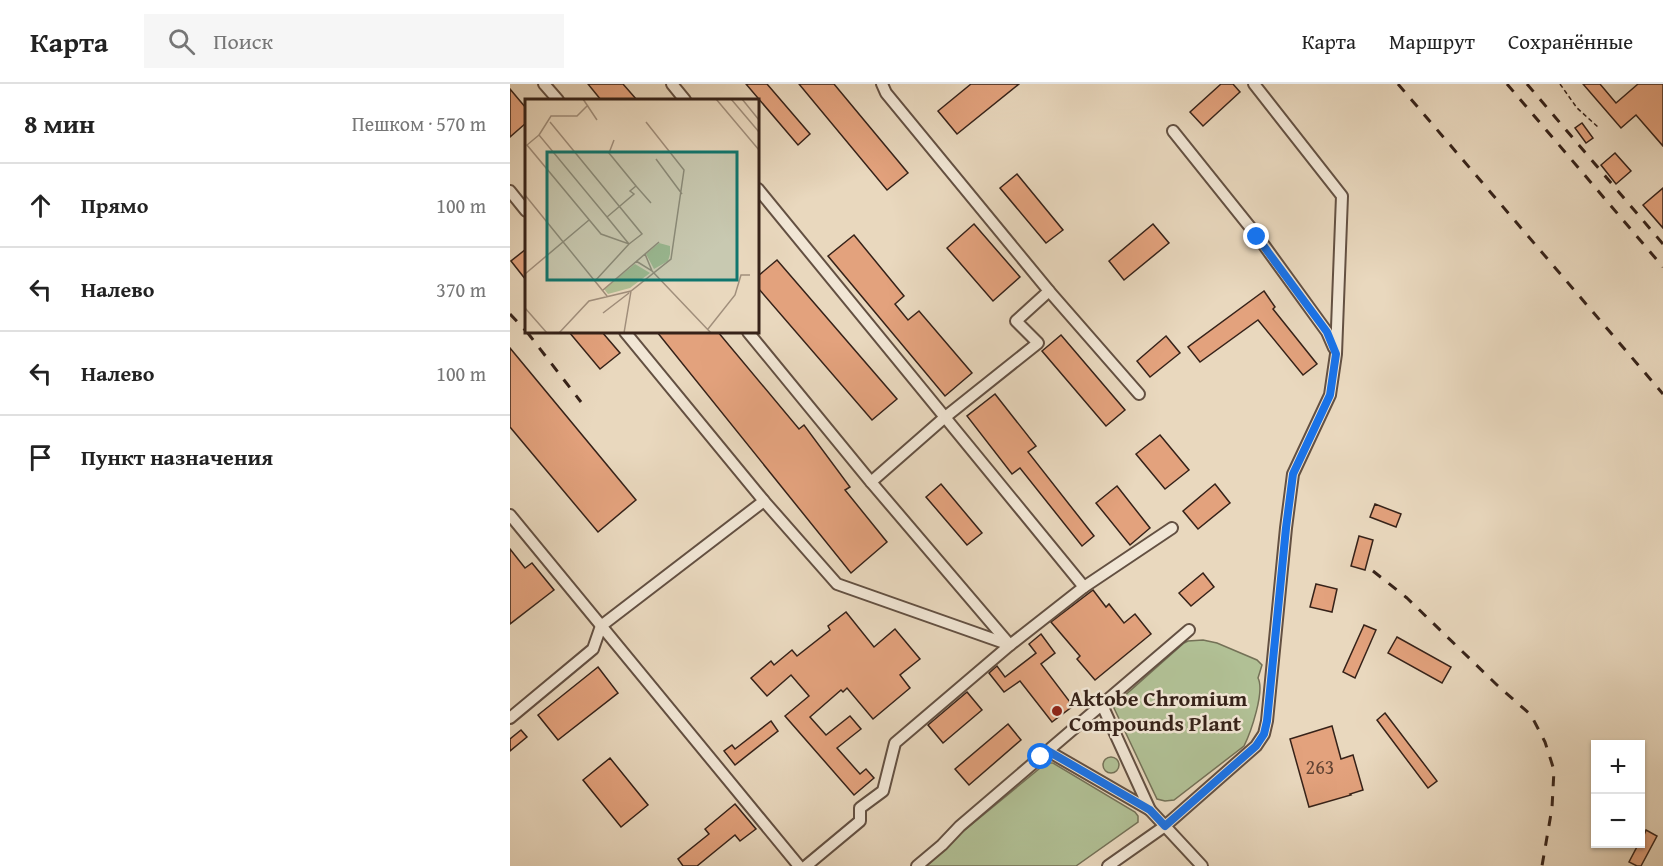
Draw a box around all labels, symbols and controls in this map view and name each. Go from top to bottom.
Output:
search box [144,14,564,68]
text: Карта [30,21,108,62]
icon: search [165,25,198,58]
text: Поиск [213,25,273,57]
text: Карта [1302,26,1356,57]
text: Маршрут [1389,26,1475,57]
text: Сохранённые [1508,26,1633,57]
inset map [525,99,759,333]
text: 8 мин [24,104,95,143]
text: Пешком · 570 m [352,109,486,138]
icon: ahead [24,189,57,222]
text: Прямо [81,189,148,221]
text: 100 m [436,191,486,220]
route end [1243,223,1269,249]
icon: left [24,273,57,306]
text: Налево [81,273,154,305]
text: 370 m [436,275,486,304]
icon: left [24,357,57,390]
text: Налево [81,357,154,389]
text: 100 m [436,359,486,388]
icon: arrive [24,441,57,474]
text: Пункт назначения [81,441,273,473]
place label: Aktobe Chromium Compounds Plant [1069,682,1248,739]
marker: Aktobe Chromium Compounds Plant [1050,704,1064,718]
map controls [1591,740,1645,848]
button: + [1591,740,1645,794]
route start [1027,743,1053,769]
house number: 263 [1306,752,1334,781]
button: − [1591,794,1645,848]

